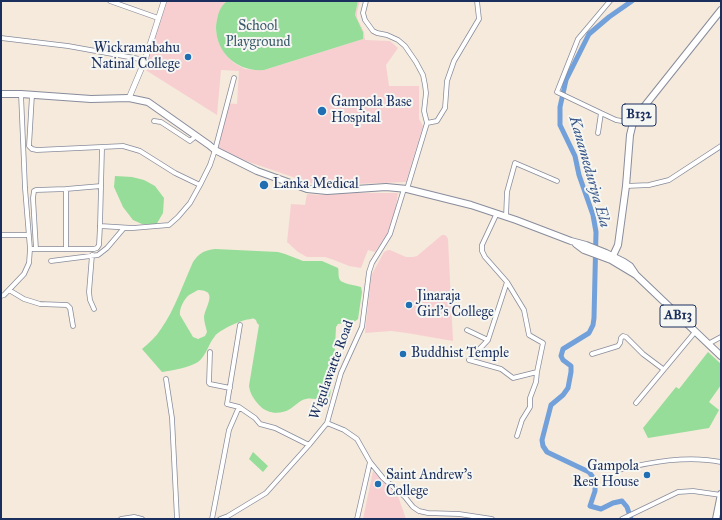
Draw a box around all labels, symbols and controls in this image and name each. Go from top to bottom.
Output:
park label: School Playground [225,19,291,52]
place label: Wickramabahu Natinal College [91,41,180,74]
marker: Wickramabahu Natinal College [183,52,193,62]
place label: Gampola Base Hospital [331,95,412,128]
road number: B132 [622,104,656,126]
marker: Gampola Base Hospital [316,105,328,117]
water label: Kanameduriya Ela [565,114,613,230]
place label: Lanka Medical [273,177,359,193]
marker: Lanka Medical [258,179,270,191]
place label: Jinaraja Girl's College [417,289,494,322]
marker: Jinaraja Girl's College [404,300,414,310]
road number: AB13 [660,305,696,327]
street label: Wigulawatte Road [306,318,358,422]
place label: Buddhist Temple [411,346,509,362]
marker: Buddhist Temple [398,349,408,359]
place label: Gampola Rest House [573,459,639,492]
place label: Saint Andrew's College [386,468,472,500]
marker: Gampola Rest House [642,470,652,480]
marker: Saint Andrew's College [373,479,383,489]

